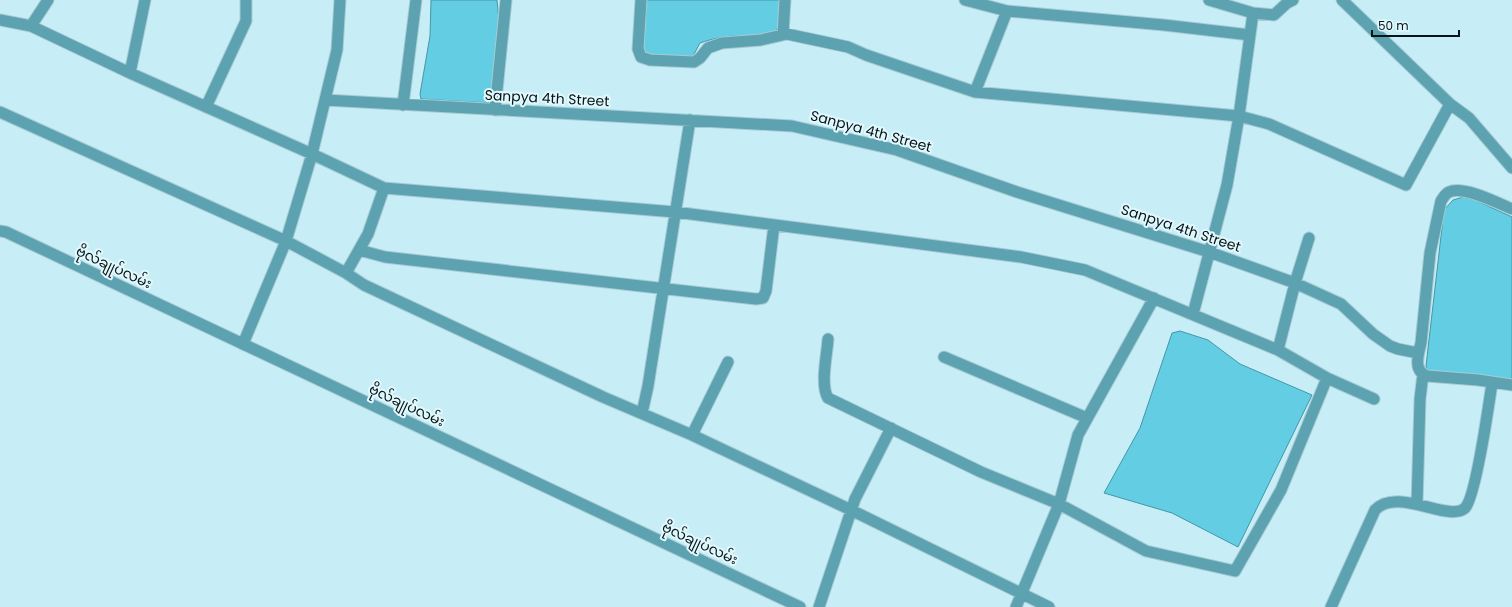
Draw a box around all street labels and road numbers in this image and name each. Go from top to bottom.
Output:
street label: Sanpya 4th Street [484,85,610,111]
street label: Sanpya 4th Street [808,105,934,157]
street label: Sanpya 4th Street [1119,199,1243,257]
street label: ဗိုလ်ချုပ်လမ်း [72,241,155,295]
street label: ဗိုလ်ချုပ်လမ်း [365,379,448,433]
street label: ဗိုလ်ချုပ်လမ်း [658,517,741,571]

